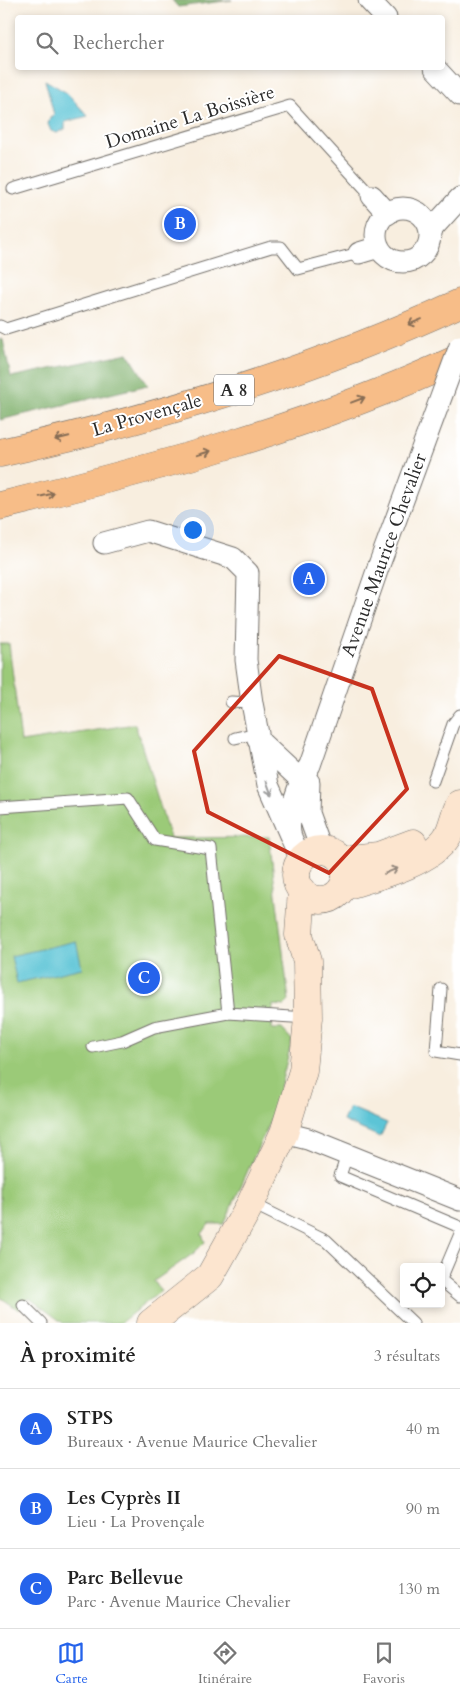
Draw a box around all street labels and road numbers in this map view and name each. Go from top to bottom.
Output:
street label: Domaine La Boissière [102,79,278,155]
road number: A 8 [214,374,254,406]
street label: La Provençale [89,387,205,443]
street label: Avenue Maurice Chevalier [335,449,433,660]

